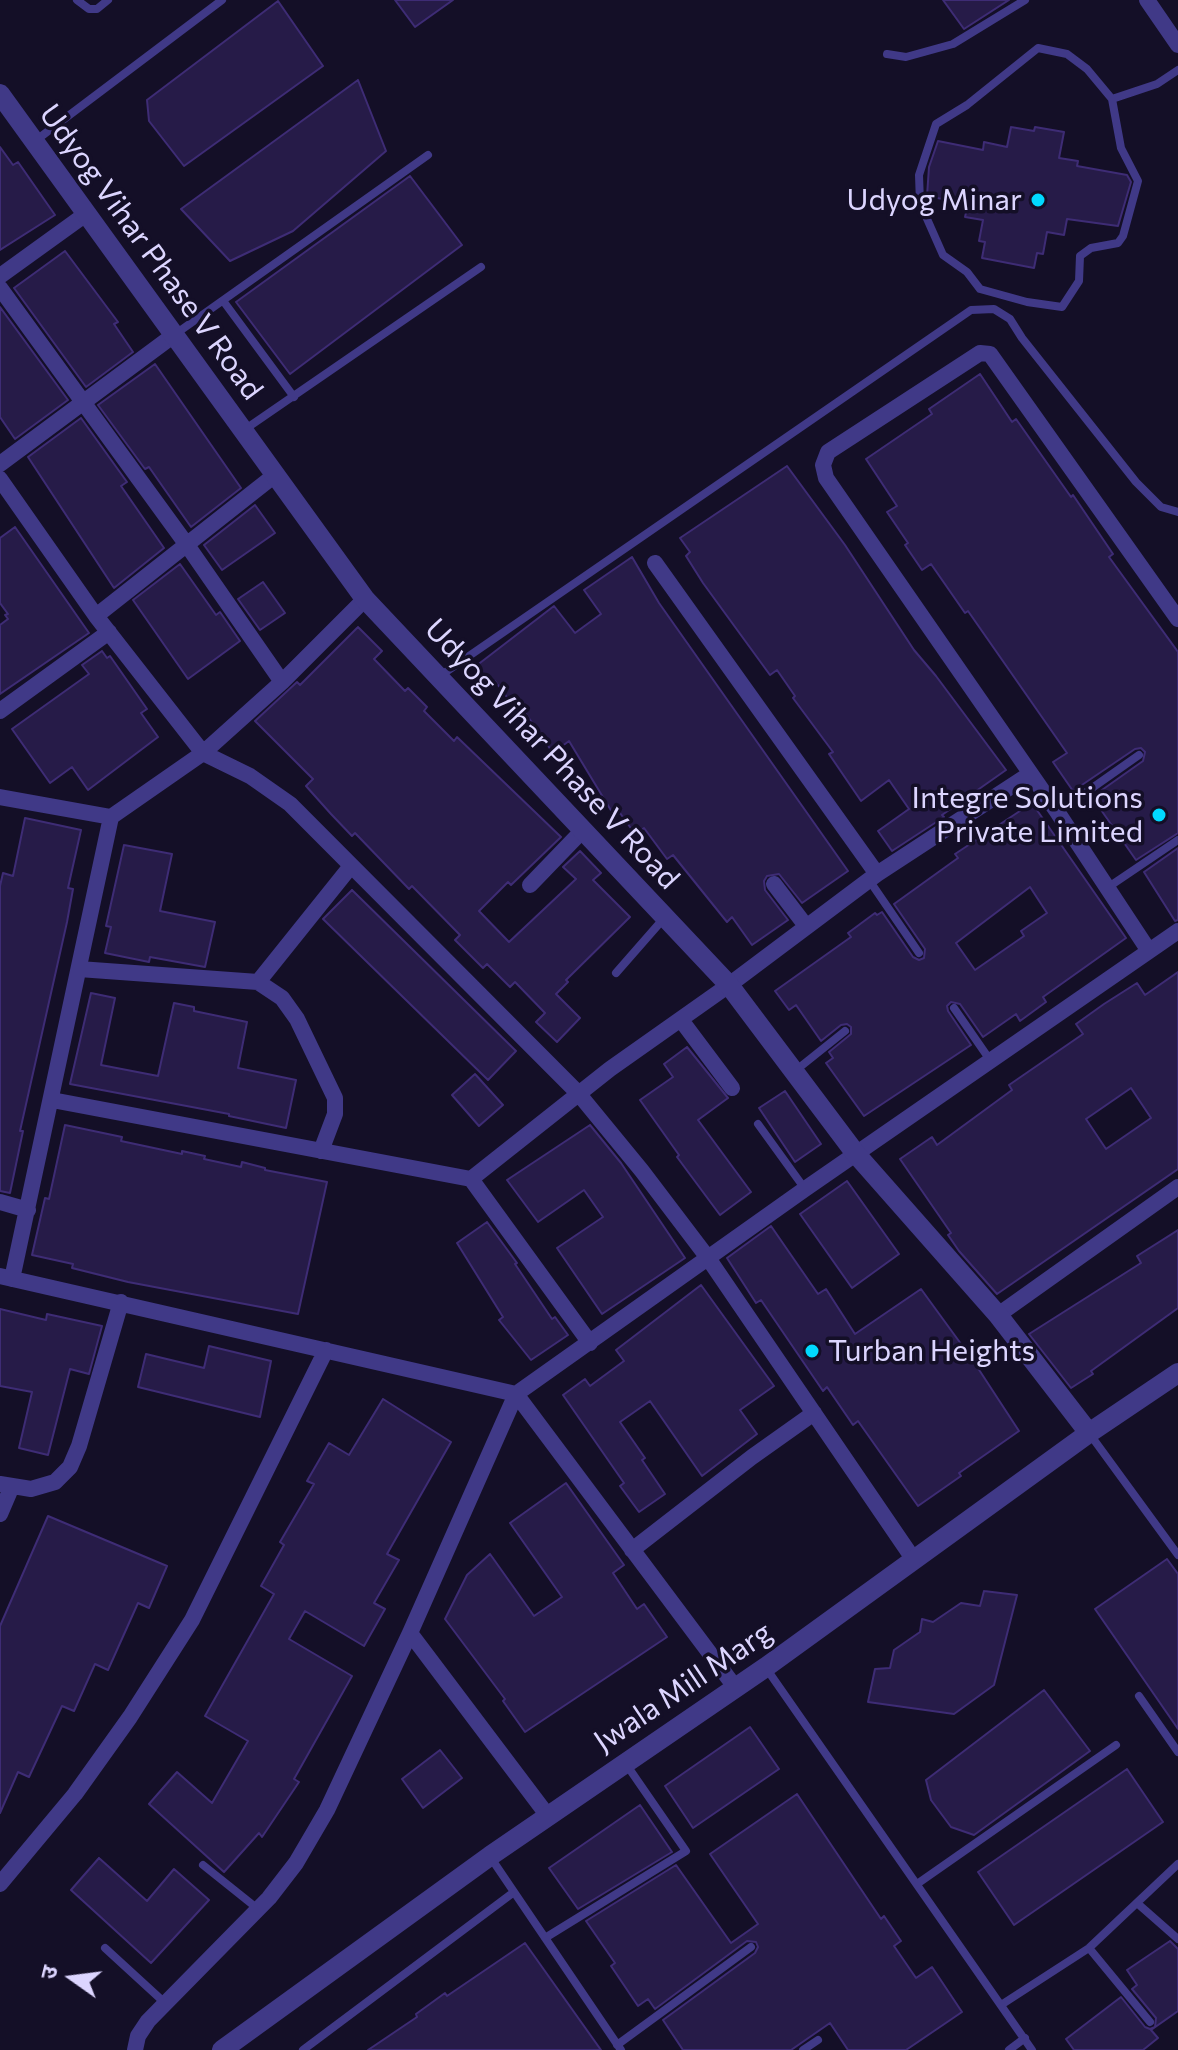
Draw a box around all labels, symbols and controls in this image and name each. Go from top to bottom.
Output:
street label: Udyog Vihar Phase V Road [32,97,270,407]
place label: Udyog Minar [847,182,1022,218]
marker: Udyog Minar [1029,191,1047,209]
street label: Udyog Vihar Phase V Road [417,611,687,897]
place label: Integre Solutions Private Limited [912,780,1143,850]
marker: Integre Solutions Private Limited [1150,806,1168,824]
place label: Turban Heights [828,1333,1035,1369]
marker: Turban Heights [803,1342,821,1360]
street label: Jwala Mill Marg [587,1614,779,1760]
north arrow [32,1938,112,2018]
text: उ [34,1963,63,1982]

